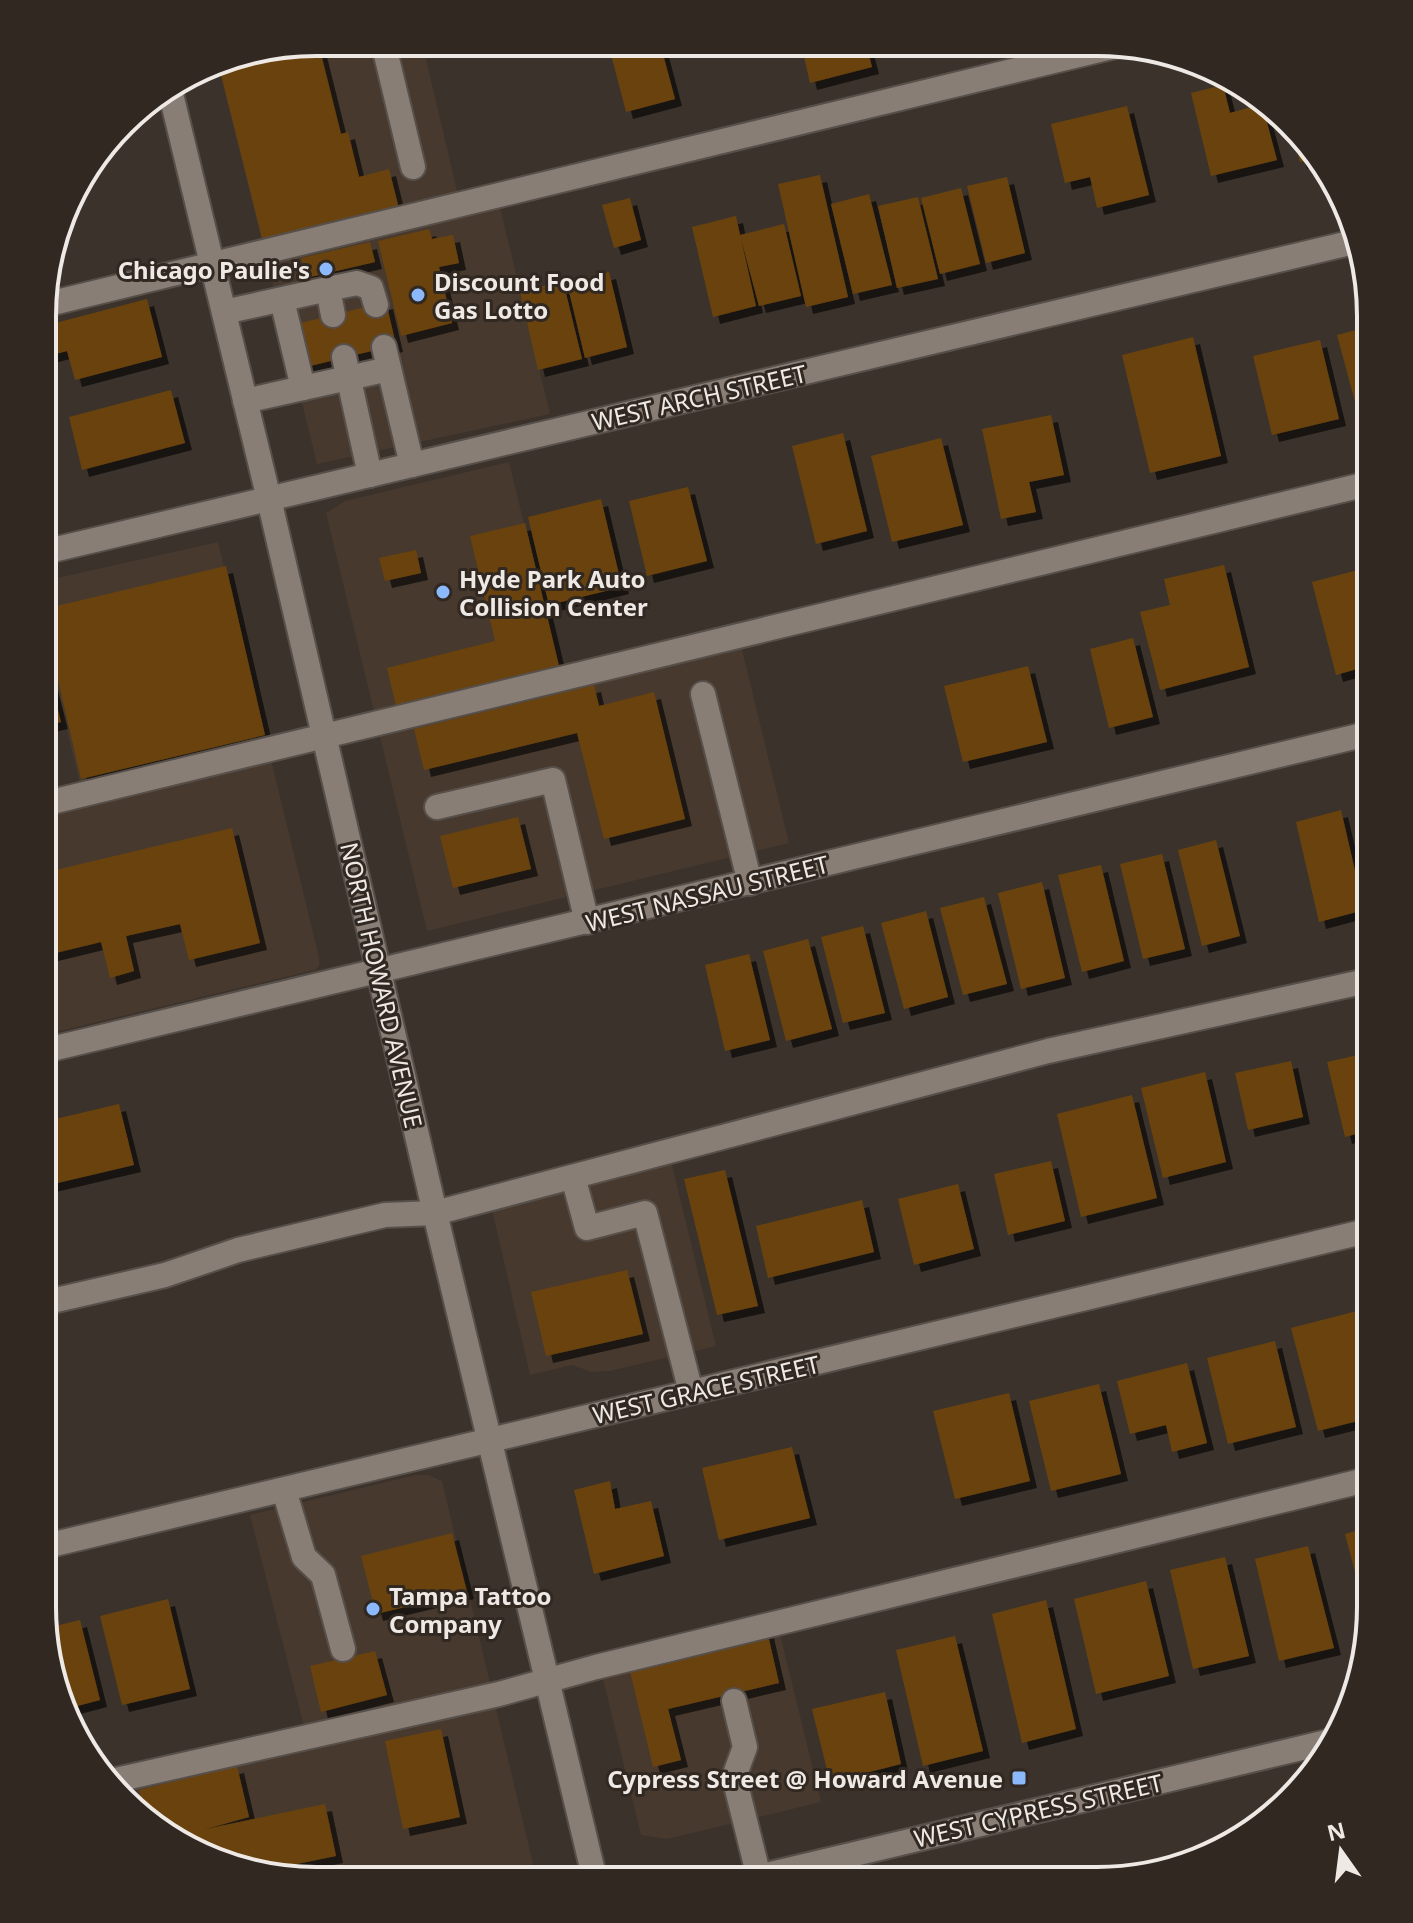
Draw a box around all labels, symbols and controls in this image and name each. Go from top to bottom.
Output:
place label: Chicago Paulie's [118,253,310,286]
marker: Chicago Paulie's [317,260,335,278]
place label: Discount Food Gas Lotto [434,265,604,326]
marker: Discount Food Gas Lotto [409,286,427,304]
street label: WEST ARCH STREET [588,356,810,438]
place label: Hyde Park Auto Collision Center [459,562,648,623]
marker: Hyde Park Auto Collision Center [434,583,452,601]
street label: NORTH HOWARD AVENUE [333,839,431,1131]
street label: WEST NASSAU STREET [582,847,832,939]
street label: WEST GRACE STREET [589,1347,823,1431]
place label: Tampa Tattoo Company [389,1579,552,1640]
marker: Tampa Tattoo Company [364,1600,382,1618]
place label: Cypress Street @ Howard Avenue [607,1762,1003,1795]
street label: WEST CYPRESS STREET [911,1765,1166,1855]
marker: Cypress Street @ Howard Avenue [1010,1769,1028,1787]
north arrow [1301,1811,1381,1891]
text: N [1324,1814,1348,1847]

